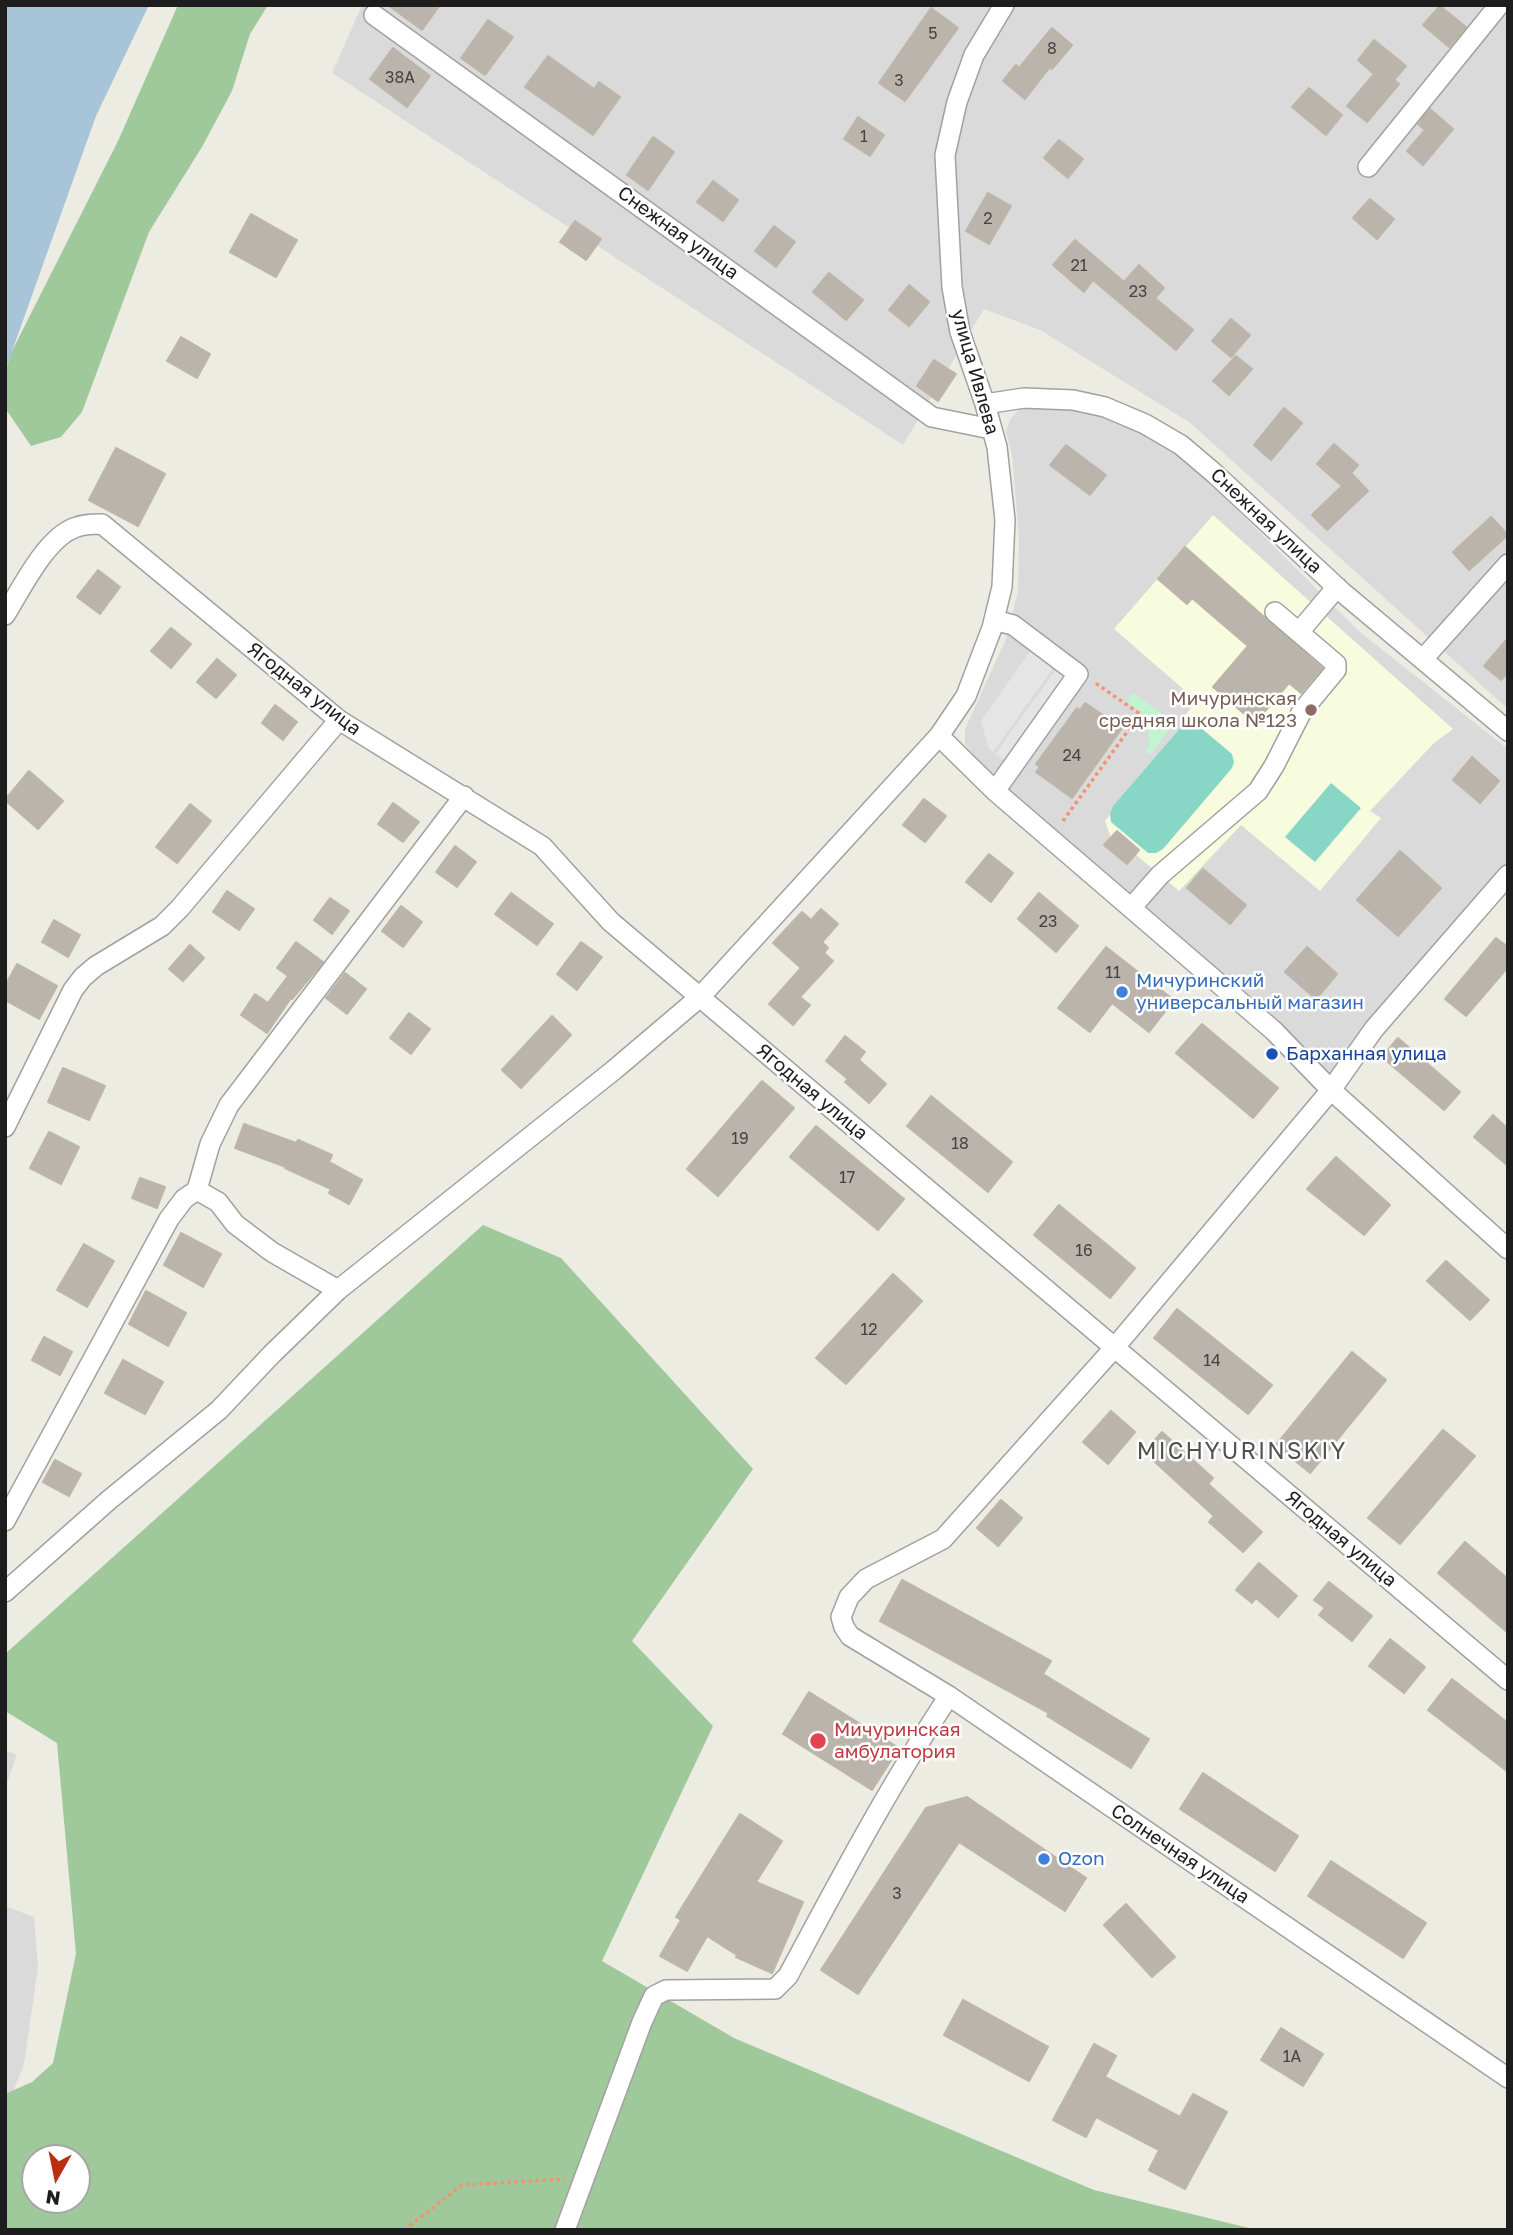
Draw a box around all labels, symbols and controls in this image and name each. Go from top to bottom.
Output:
house number: 5 [928,24,938,44]
house number: 8 [1047,39,1057,59]
house number: 38А [385,68,415,88]
house number: 3 [894,71,904,91]
house number: 1 [860,127,868,147]
street label: Снежная улица [613,181,743,285]
house number: 2 [983,209,993,229]
house number: 21 [1070,256,1088,276]
house number: 23 [1129,282,1147,302]
street label: улица Ивлева [946,307,1004,437]
street label: Снежная улица [1206,464,1326,578]
street label: Ягодная улица [243,638,365,740]
place label: Мичуринская средняя школа №123 [1099,688,1297,732]
marker: Мичуринская средняя школа №123 [1303,702,1319,718]
house number: 24 [1062,746,1082,766]
house number: 23 [1039,912,1057,932]
house number: 11 [1105,963,1121,983]
place label: Мичуринский универсальный магазин [1136,970,1364,1014]
marker: Мичуринский универсальный магазин [1114,984,1130,1000]
street label: Ягодная улица [752,1039,872,1145]
place label: Барханная улица [1286,1043,1447,1065]
marker: Барханная улица [1264,1046,1280,1062]
house number: 19 [731,1129,749,1149]
house number: 18 [951,1134,969,1154]
house number: 17 [839,1168,855,1188]
house number: 16 [1075,1241,1093,1261]
house number: 12 [860,1320,878,1340]
house number: 14 [1203,1351,1221,1371]
district label: MICHYURINSKIY [1138,1438,1346,1466]
street label: Ягодная улица [1281,1486,1401,1592]
place label: Мичуринская амбулатория [834,1719,961,1763]
marker: Мичуринская амбулатория [808,1731,828,1751]
street label: Солнечная улица [1106,1799,1254,1909]
place label: Ozon [1058,1848,1105,1870]
marker: Ozon [1036,1851,1052,1867]
house number: 3 [892,1884,902,1904]
house number: 1А [1283,2047,1301,2067]
north arrow [21,2144,91,2214]
text: N [44,2186,62,2211]

